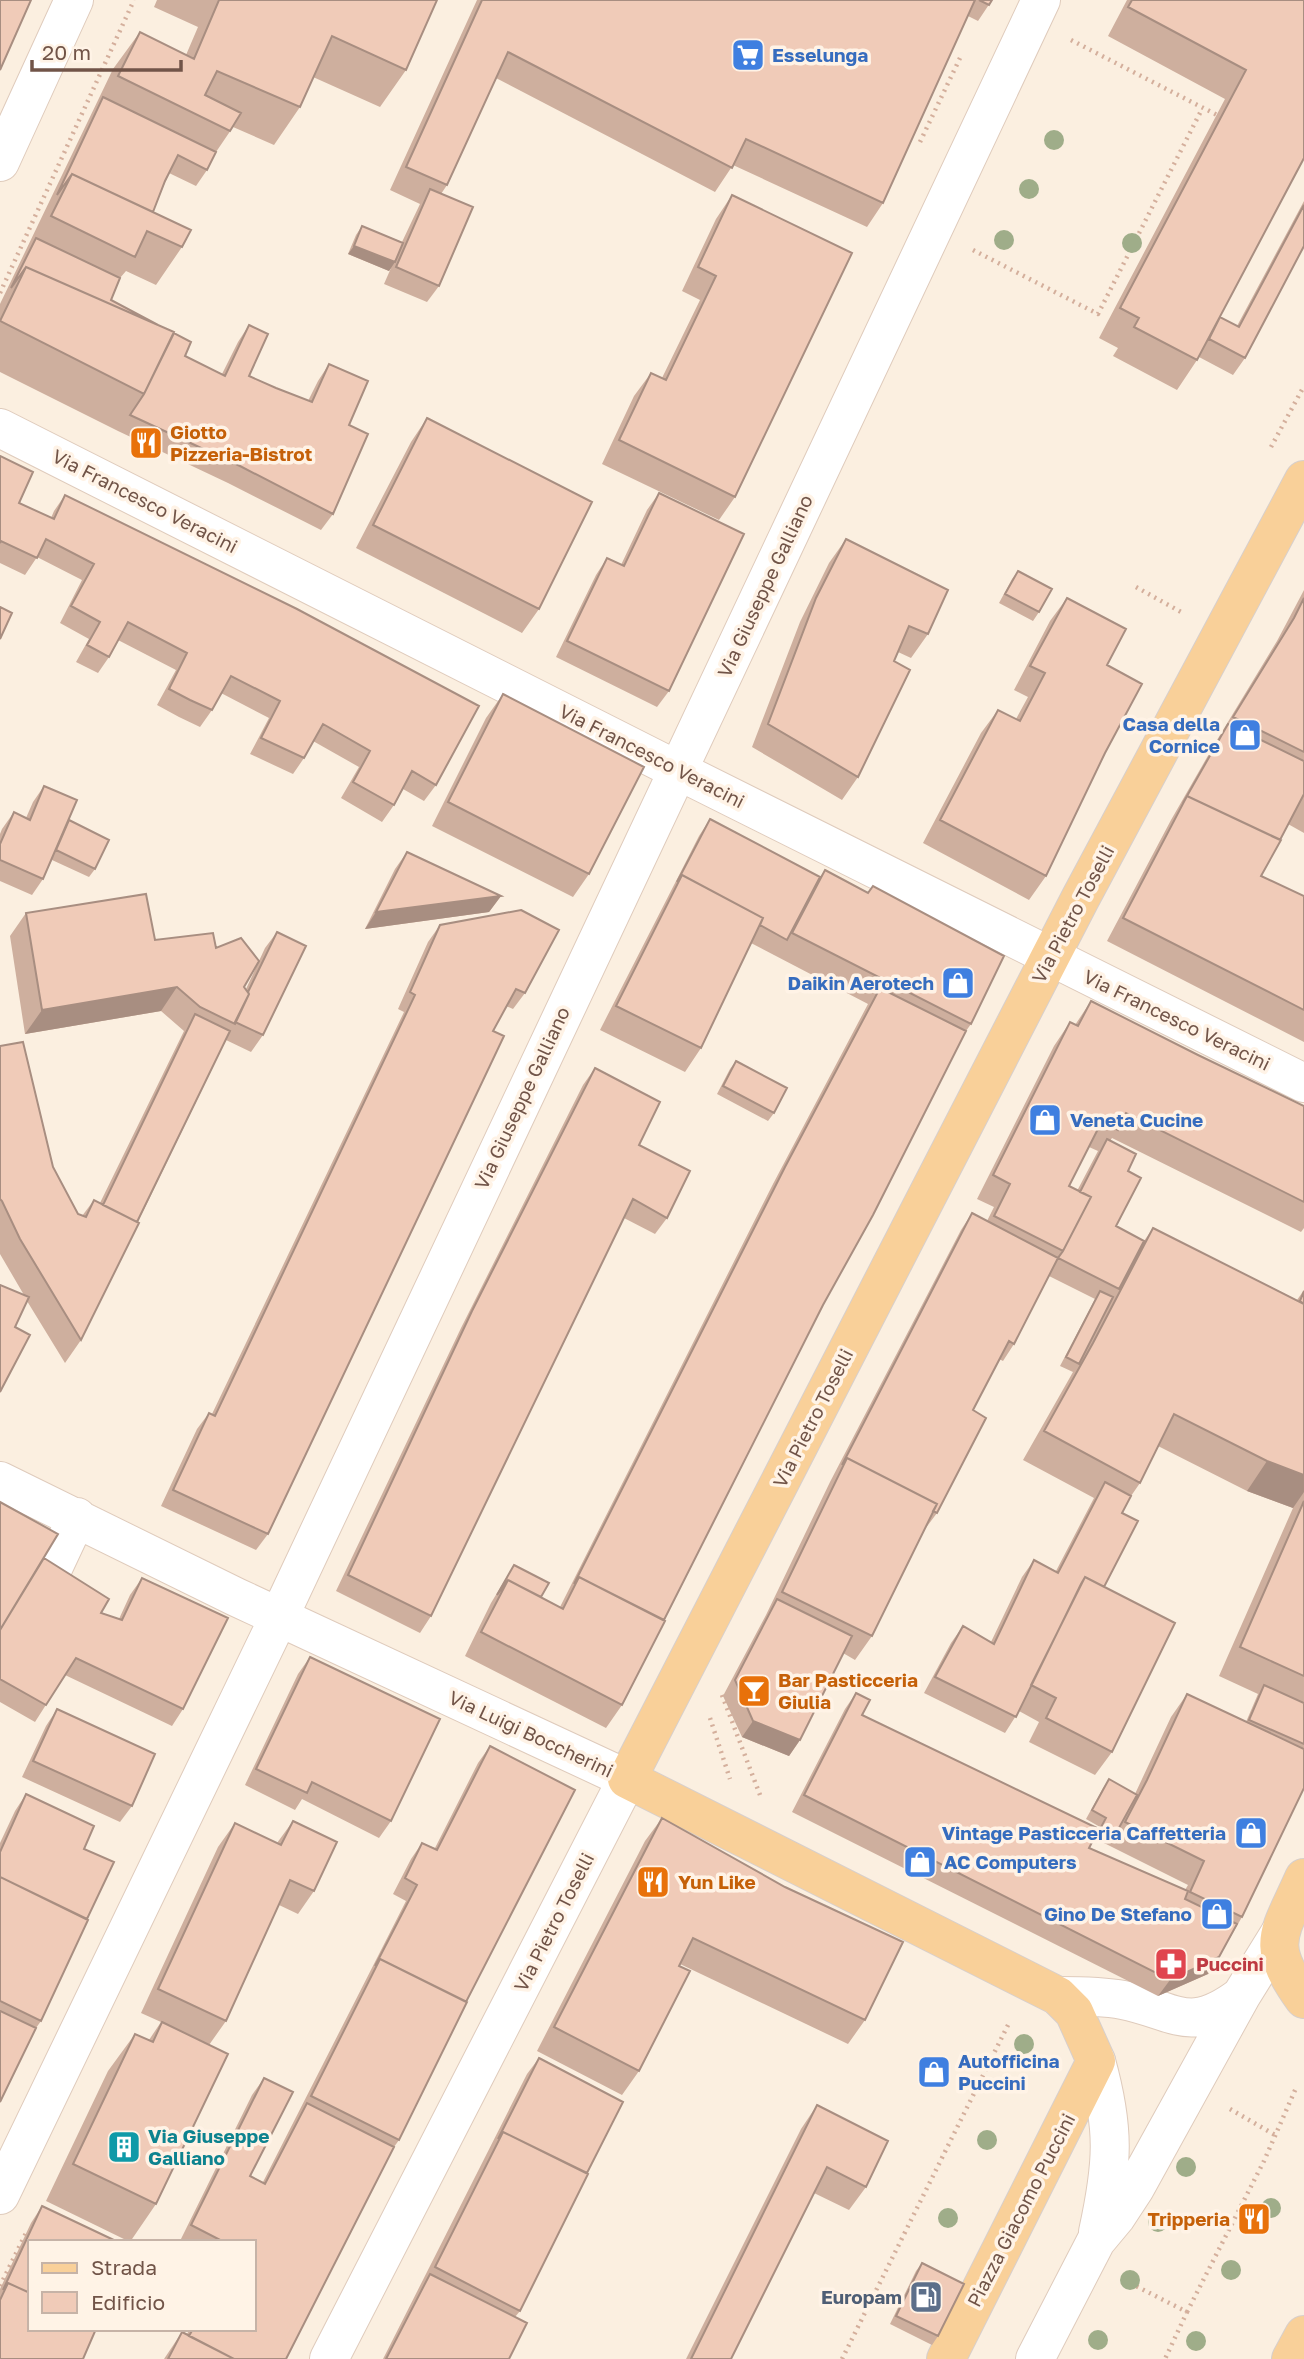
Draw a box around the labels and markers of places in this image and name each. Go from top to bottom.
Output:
supermarket icon: Esselunga [729,36,767,74]
place label: Esselunga [772,43,868,66]
place label: Giotto Pizzeria-Bistrot [170,420,313,465]
restaurant icon: Giotto Pizzeria-Bistrot [127,424,165,462]
place label: Casa della Cornice [1122,712,1220,757]
shop icon: Casa della Cornice [1226,716,1264,754]
shop icon: Daikin Aerotech [939,964,977,1002]
place label: Daikin Aerotech [788,971,934,994]
shop icon: Veneta Cucine [1026,1101,1064,1139]
place label: Veneta Cucine [1070,1108,1203,1131]
place label: Bar Pasticceria Giulia [778,1668,918,1713]
bar icon: Bar Pasticceria Giulia [735,1672,773,1710]
shop icon: Vintage Pasticceria Caffetteria [1232,1814,1270,1852]
place label: Vintage Pasticceria Caffetteria [942,1821,1226,1844]
shop icon: AC Computers [901,1843,939,1881]
place label: AC Computers [944,1850,1077,1873]
restaurant icon: Yun Like [634,1863,672,1901]
place label: Yun Like [678,1870,756,1893]
shop icon: Gino De Stefano [1198,1895,1236,1933]
place label: Gino De Stefano [1044,1902,1192,1925]
pharmacy icon: Puccini [1152,1945,1190,1983]
place label: Puccini [1196,1952,1264,1975]
place label: Autofficina Puccini [958,2049,1060,2094]
shop icon: Autofficina Puccini [915,2053,953,2091]
place label: Via Giuseppe Galliano [148,2124,269,2169]
building icon: Via Giuseppe Galliano [105,2128,143,2166]
restaurant icon: Tripperia [1235,2200,1273,2238]
place label: Tripperia [1148,2207,1230,2230]
fuel station icon: Europam [907,2278,945,2316]
place label: Europam [821,2285,902,2308]

